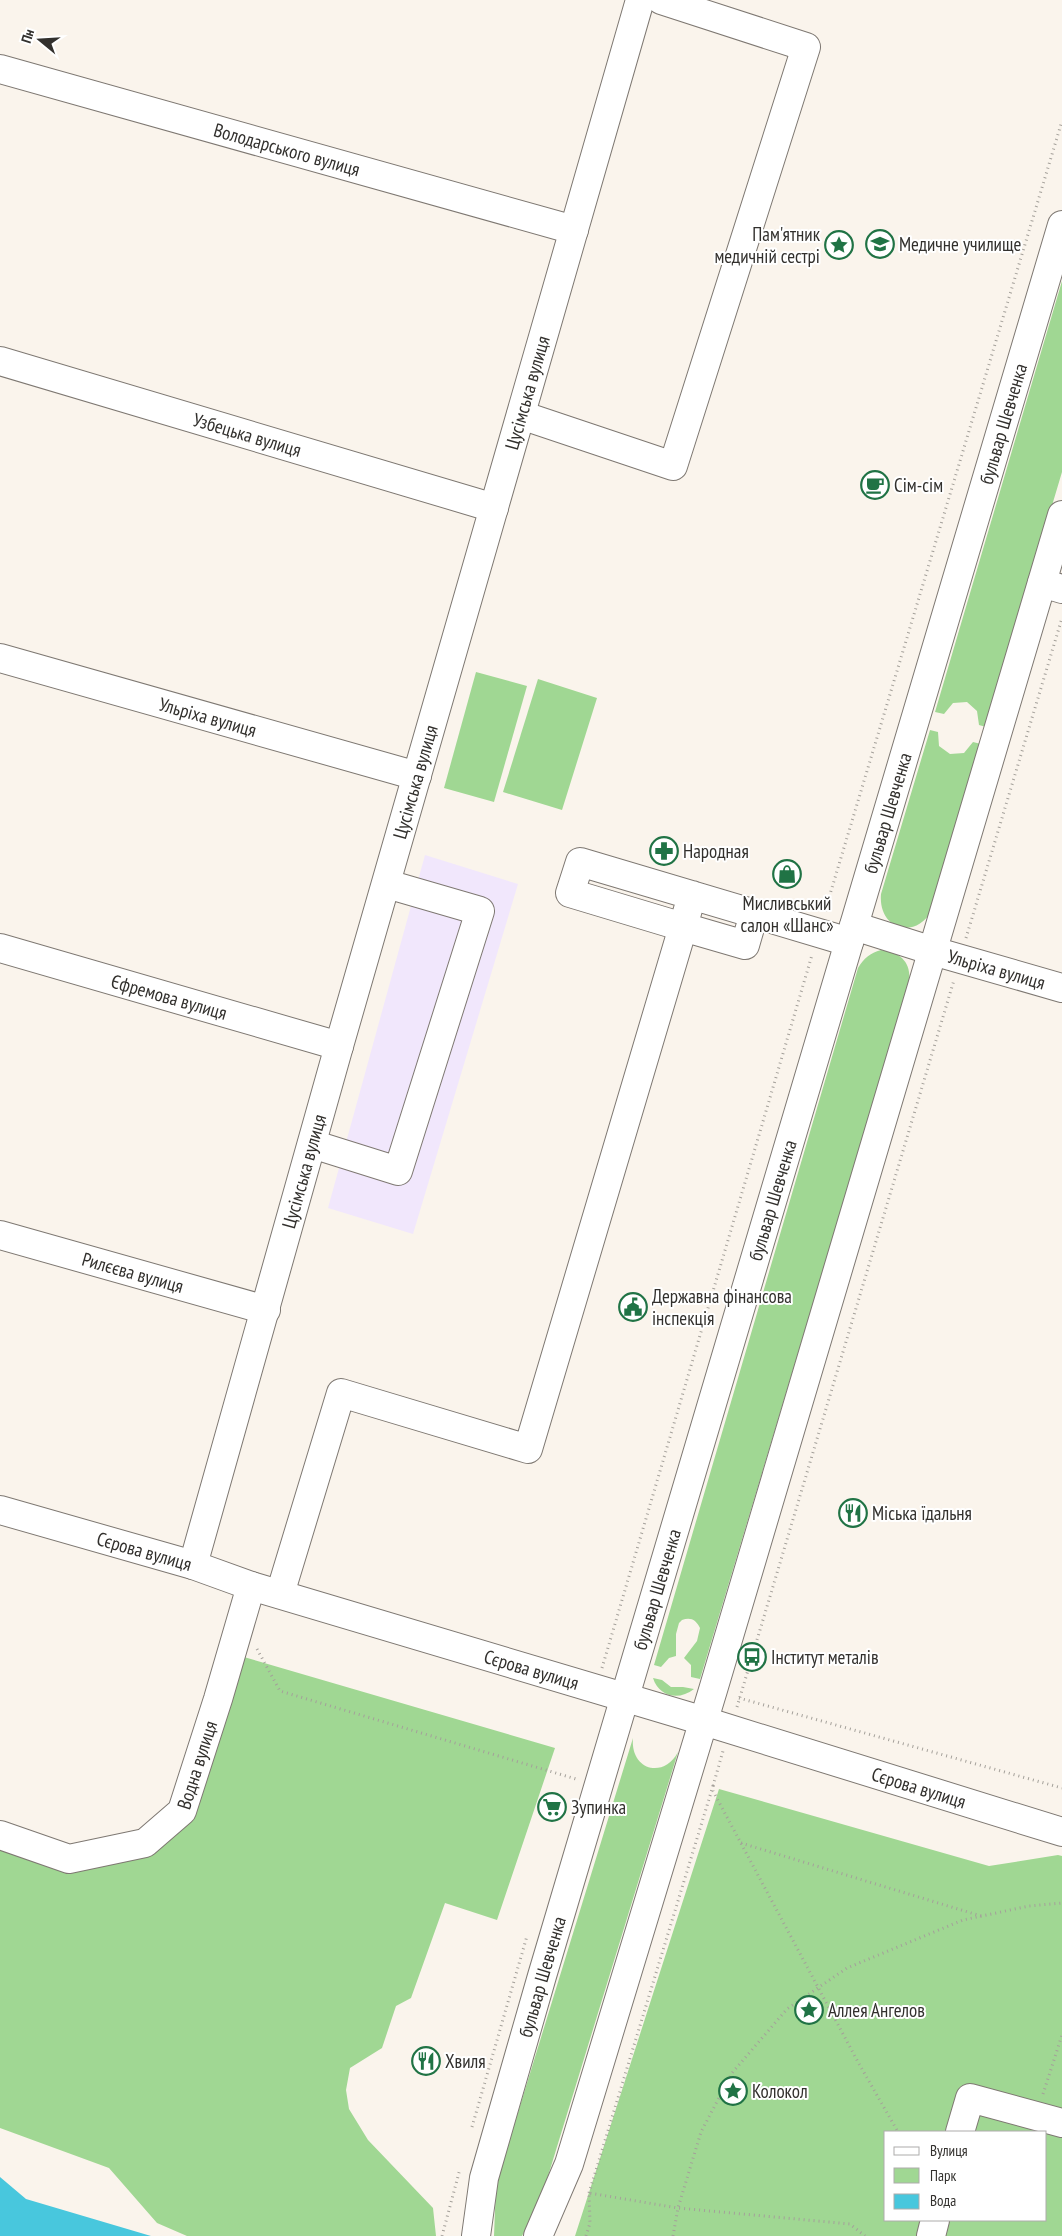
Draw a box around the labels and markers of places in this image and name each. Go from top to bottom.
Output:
place label: Пам'ятник медичній сестрі [714,222,821,268]
school or university icon: Медичне училище [865,229,895,259]
place icon: Пам'ятник медичній сестрі [824,230,854,260]
place label: Медичне училище [899,232,1022,256]
cafe icon: Сім-сім [860,470,890,500]
place label: Сім-сім [894,473,943,497]
pharmacy icon: Народная [649,836,679,866]
place label: Народная [683,839,749,863]
shop icon: Мисливський салон «Шанс» [772,859,802,889]
place label: Мисливський салон «Шанс» [740,891,834,937]
place label: Державна фінансова інспекція [652,1284,792,1330]
public building icon: Державна фінансова інспекція [618,1292,648,1322]
restaurant icon: Міська їдальня [838,1498,868,1528]
place label: Міська їдальня [872,1501,972,1525]
bus stop icon: Інститут металів [737,1642,767,1672]
place label: Інститут металів [771,1645,879,1669]
supermarket icon: Зупинка [537,1792,567,1822]
place label: Зупинка [571,1795,626,1819]
place icon: Аллея Ангелов [794,1995,824,2025]
place label: Аллея Ангелов [828,1998,925,2022]
restaurant icon: Хвиля [411,2046,441,2076]
place label: Хвиля [445,2049,486,2073]
place icon: Колокол [718,2076,748,2106]
place label: Колокол [752,2079,808,2103]

